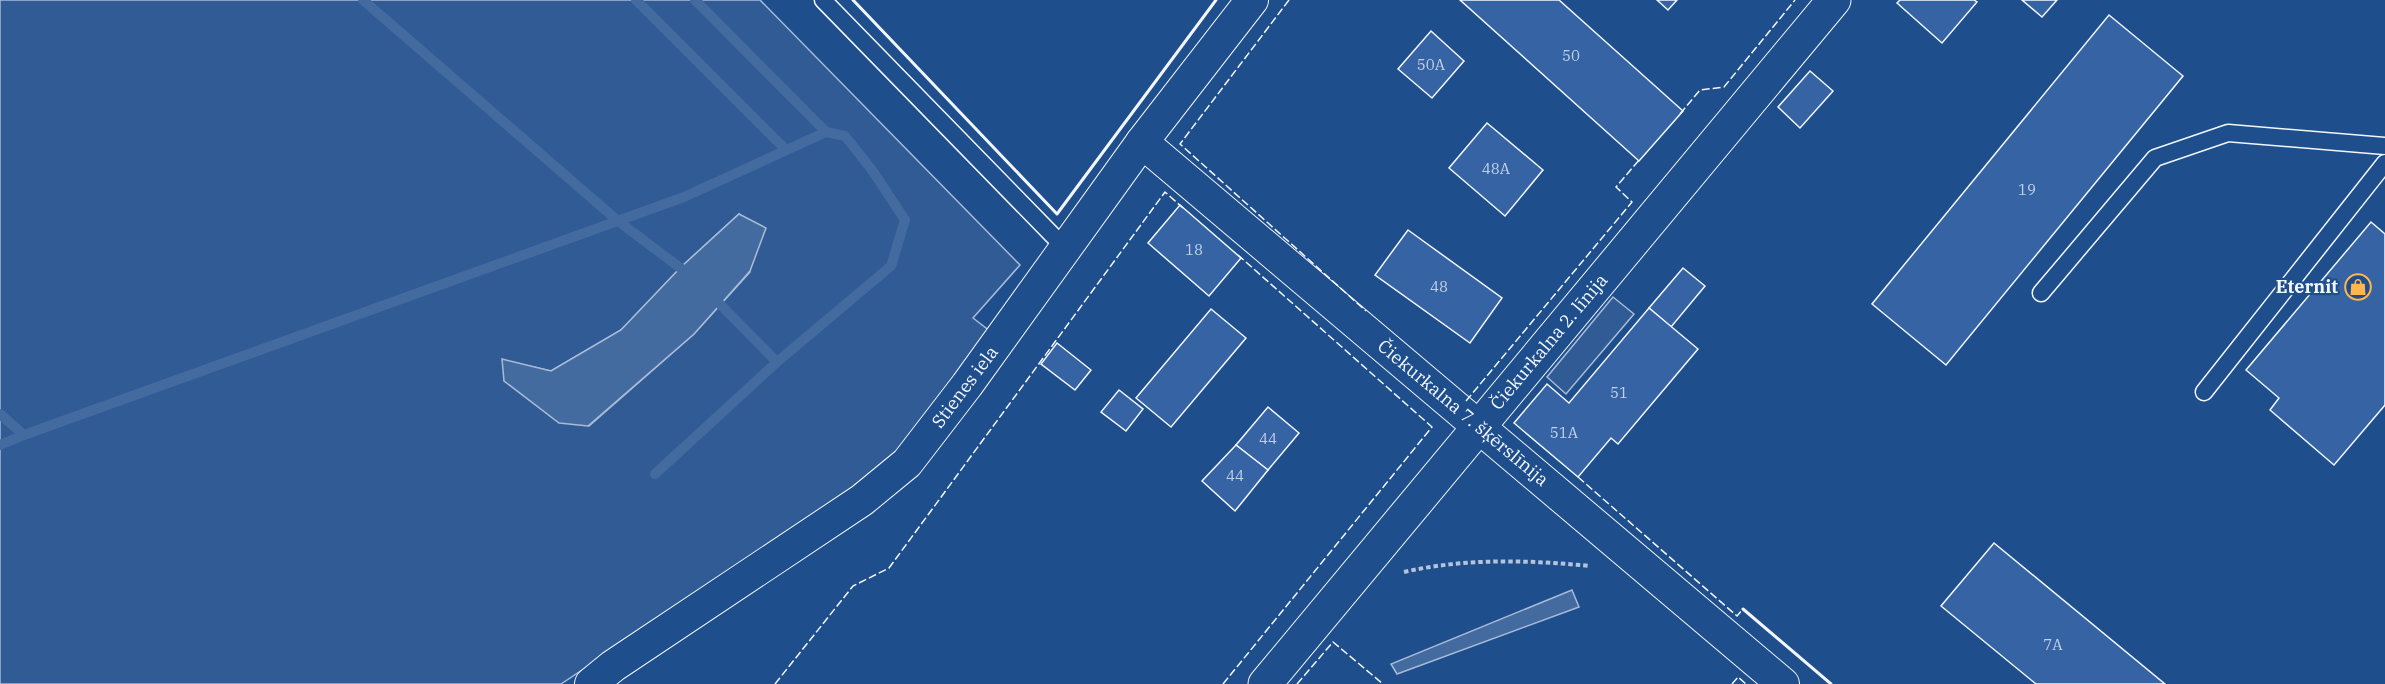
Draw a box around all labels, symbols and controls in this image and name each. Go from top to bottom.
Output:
house number: 50 [1562,46,1580,65]
house number: 50A [1417,55,1446,74]
house number: 48A [1482,159,1511,178]
house number: 19 [2018,180,2036,199]
house number: 18 [1185,240,1203,259]
street label: Čiekurkalna 2. līnija [1484,268,1612,415]
shop icon: Eternit [2343,272,2373,302]
place label: Eternit [2276,275,2338,298]
house number: 48 [1430,277,1448,296]
street label: Čiekurkalna 7. šķērslīnija [1373,333,1554,491]
street label: Stienes iela [926,341,1003,432]
house number: 51 [1610,383,1628,402]
house number: 51A [1550,423,1579,442]
house number: 44 [1259,429,1277,448]
house number: 44 [1226,466,1244,485]
house number: 7A [2043,635,2063,654]

